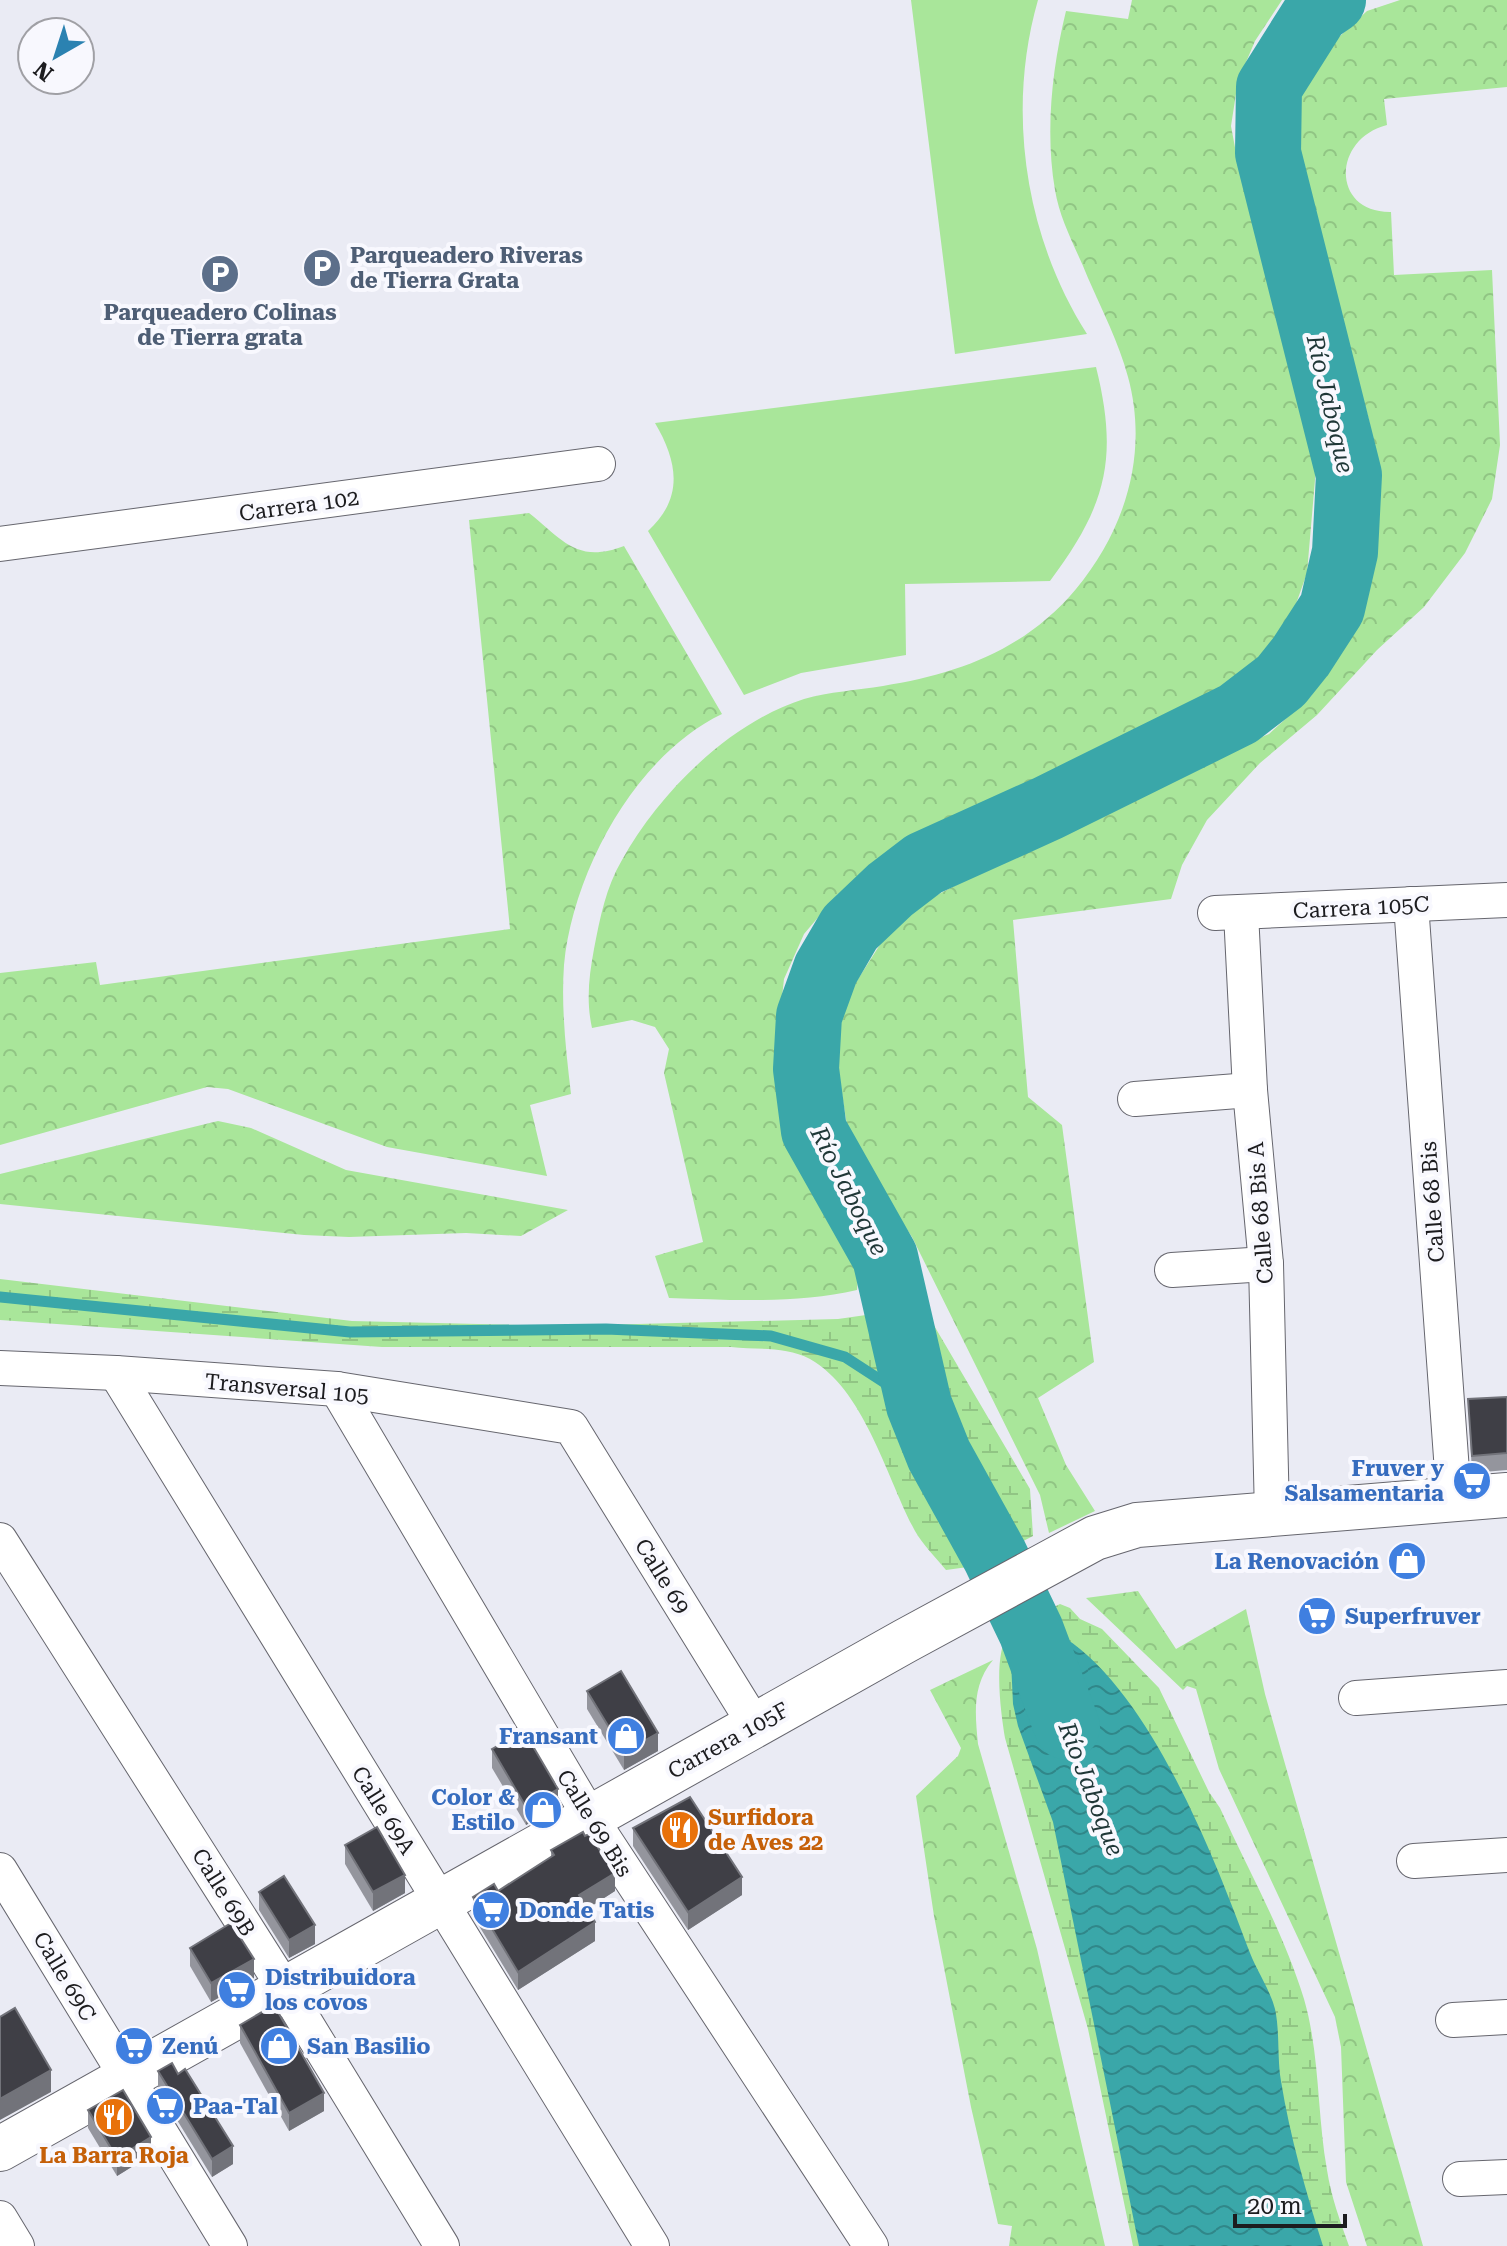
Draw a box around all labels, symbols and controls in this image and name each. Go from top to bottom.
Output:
north arrow [16,16,96,96]
text: N [29,56,58,86]
place label: Parqueadero Riveras de Tierra Grata [350,243,583,293]
parking icon: Parqueadero Riveras de Tierra Grata [301,247,343,289]
parking icon: Parqueadero Colinas de Tierra grata [199,253,241,295]
place label: Parqueadero Colinas de Tierra grata [103,300,337,350]
water label: Río Jaboque [1300,331,1359,476]
street label: Carrera 102 [237,485,361,526]
street label: Carrera 105C [1292,891,1430,924]
water label: Río Jaboque [804,1121,893,1260]
street label: Calle 68 Bis A [1243,1140,1278,1285]
street label: Calle 68 Bis [1416,1141,1449,1263]
street label: Transversal 105 [204,1369,370,1408]
place label: Fruver y Salsamentaria [1284,1456,1445,1506]
supermarket icon: Fruver y Salsamentaria [1451,1460,1493,1502]
street label: Calle 69 [630,1534,695,1618]
shop icon: La Renovación [1386,1540,1428,1582]
place label: La Renovación [1215,1549,1379,1574]
supermarket icon: Superfruver [1296,1595,1338,1637]
place label: Superfruver [1345,1604,1481,1629]
street label: Carrera 105F [664,1697,793,1784]
shop icon: Fransant [605,1715,647,1757]
water label: Río Jaboque [1052,1717,1129,1860]
place label: Fransant [499,1724,598,1749]
street label: Calle 69A [347,1762,421,1859]
street label: Calle 69 Bis [552,1765,637,1881]
place label: Color & Estilo [431,1785,515,1835]
shop icon: Color & Estilo [522,1789,564,1831]
place label: Surfidora de Aves 22 [708,1805,823,1855]
restaurant icon: Surfidora de Aves 22 [659,1809,701,1851]
street label: Calle 69B [187,1844,260,1941]
supermarket icon: Donde Tatis [470,1889,512,1931]
place label: Donde Tatis [519,1898,654,1923]
street label: Calle 69C [28,1927,101,2025]
place label: Distribuidora los covos [265,1965,416,2015]
supermarket icon: Distribuidora los covos [216,1969,258,2011]
supermarket icon: Zenú [113,2025,155,2067]
shop icon: San Basilio [258,2025,300,2067]
place label: Zenú [162,2034,219,2059]
place label: San Basilio [307,2034,431,2059]
supermarket icon: Paa-Tal [144,2085,186,2127]
place label: Paa-Tal [193,2094,278,2119]
restaurant icon: La Barra Roja [93,2096,135,2138]
place label: La Barra Roja [39,2143,189,2168]
scale bar [1235,2178,1345,2228]
text: 20 m [1247,2192,1302,2220]

